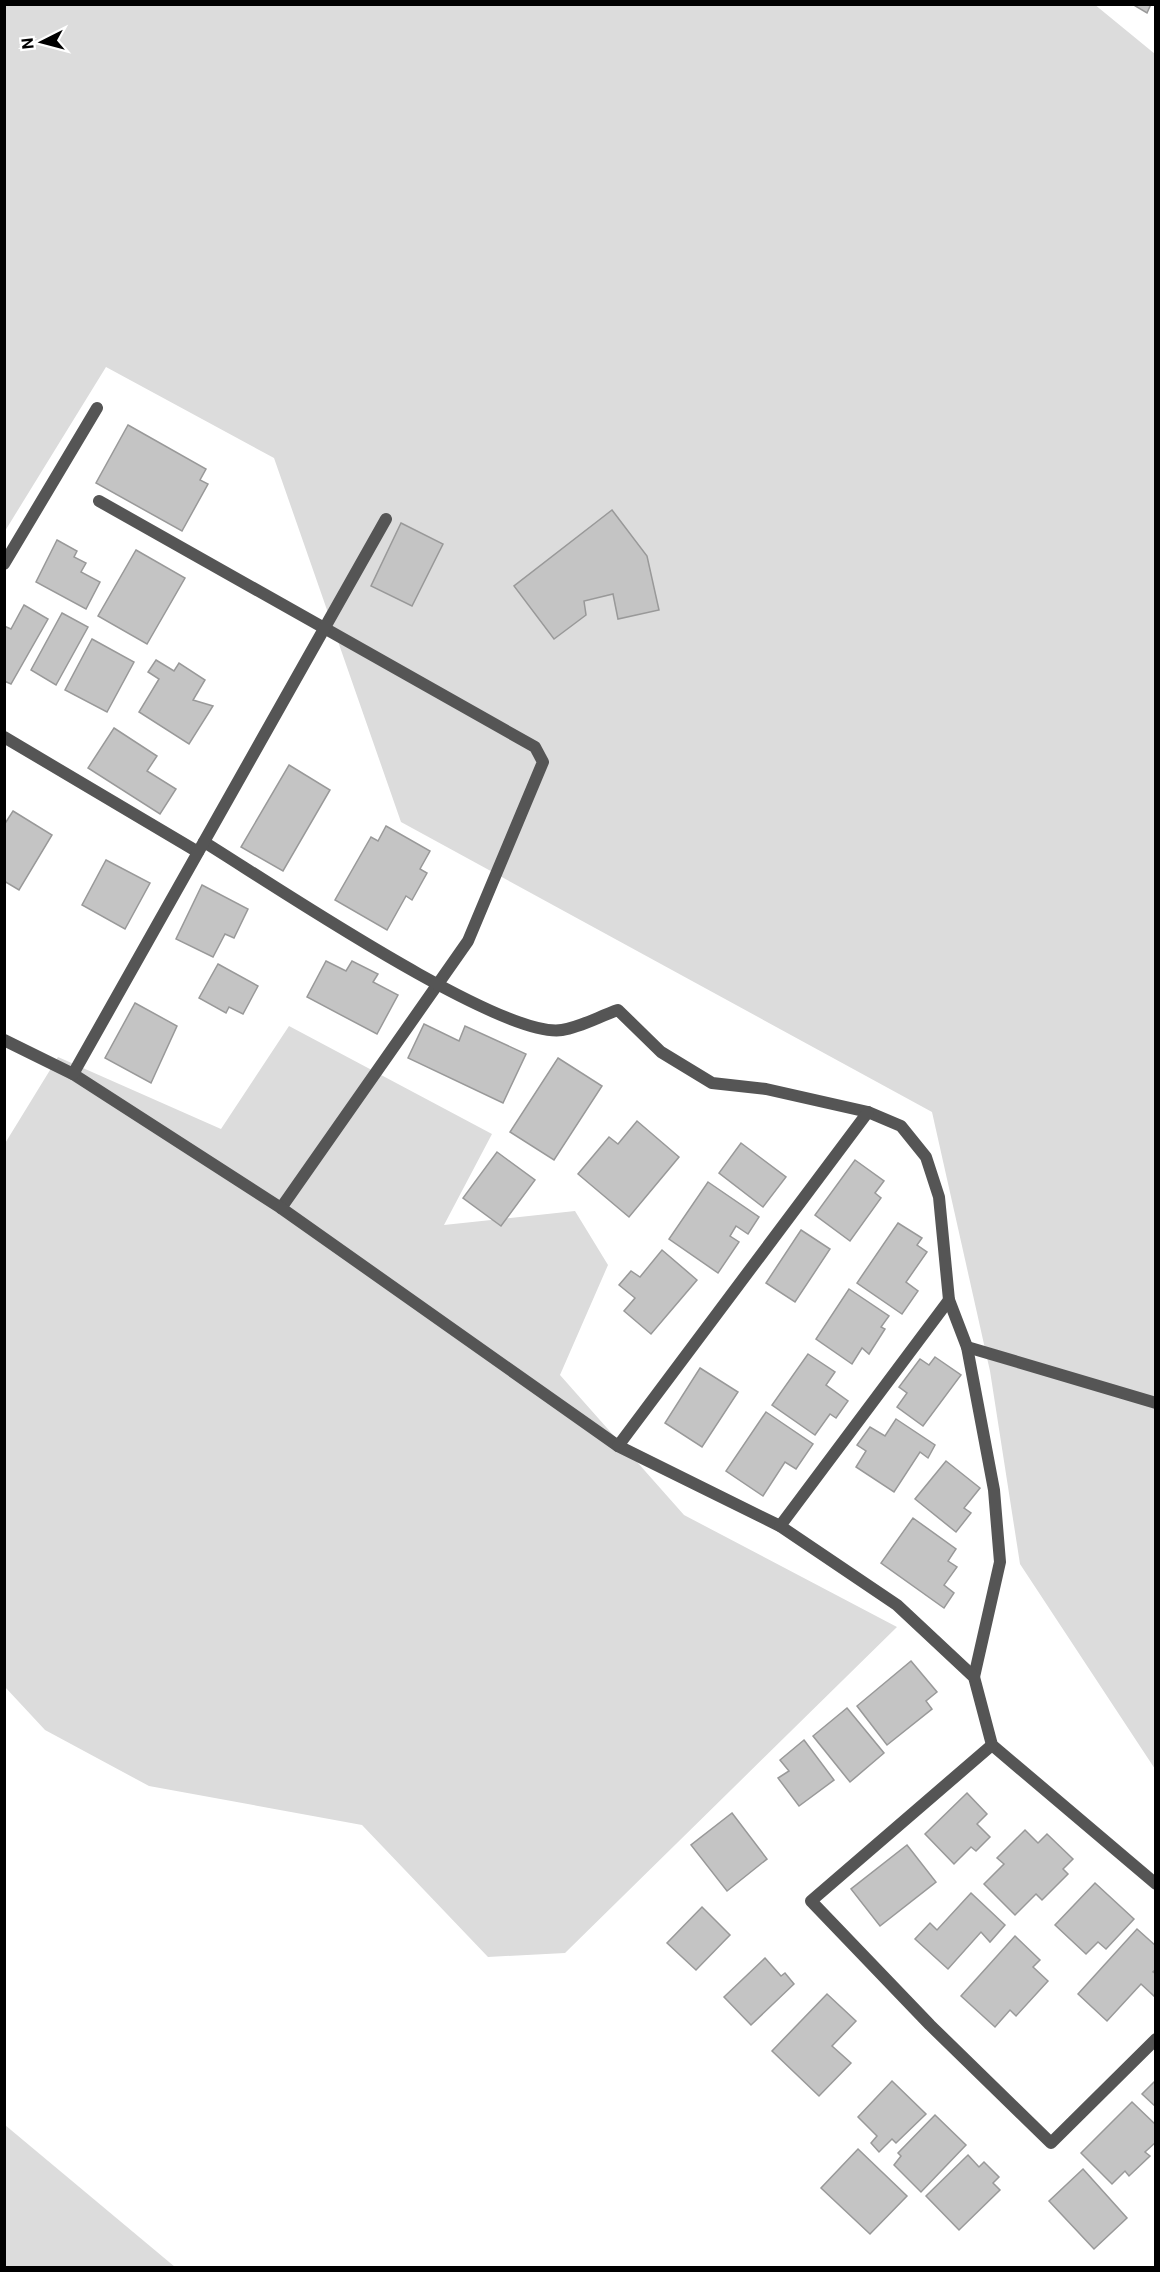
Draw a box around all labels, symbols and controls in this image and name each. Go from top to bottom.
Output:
north arrow [12,12,72,72]
text: N [18,37,38,50]

